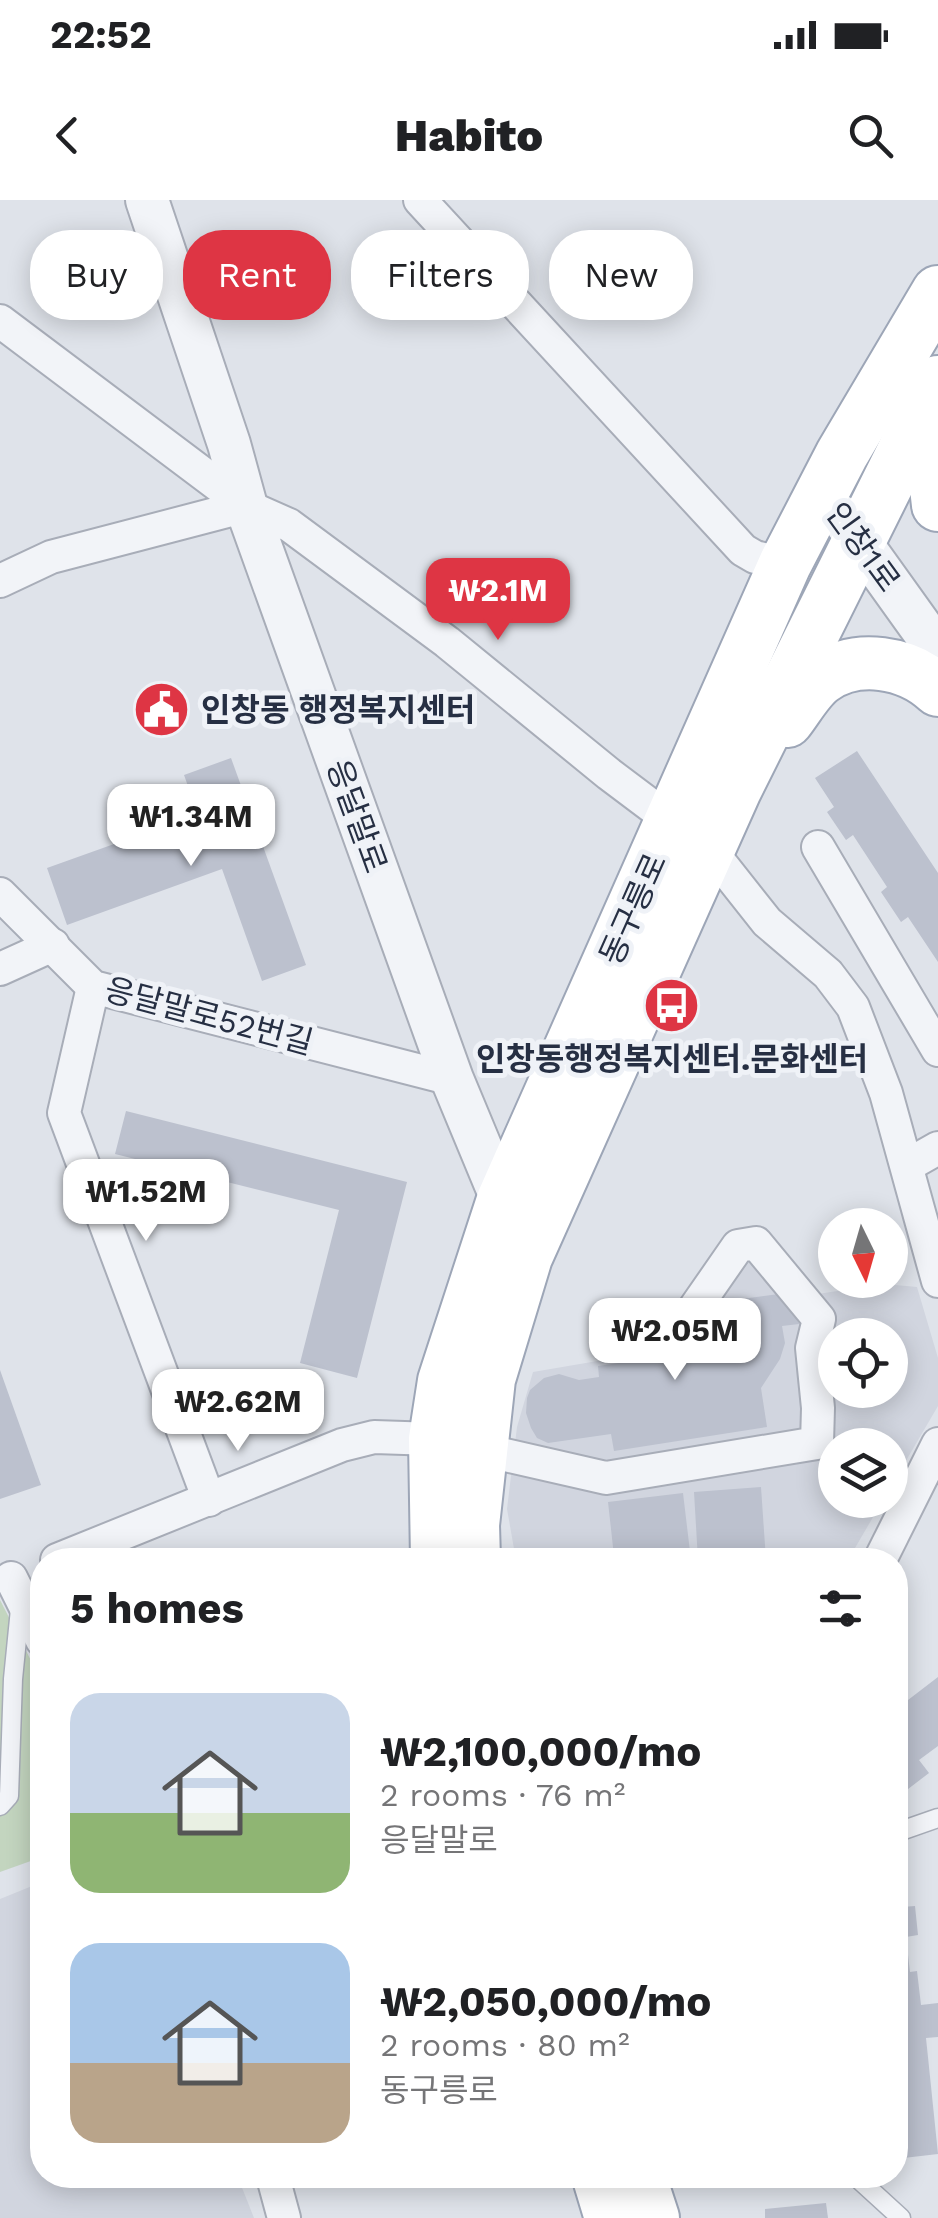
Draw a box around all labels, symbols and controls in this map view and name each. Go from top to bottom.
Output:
text: 22:52 [50,13,152,57]
icon: back [40,108,95,163]
icon: search [843,108,898,163]
text: Habito [395,109,543,162]
chip: Buy [30,230,163,320]
chip: Rent [183,230,331,320]
chip: Filters [351,230,529,320]
chip: New [549,230,693,320]
street label: 인창1로 [818,495,908,599]
pin: ₩2.1M [428,558,568,643]
text: ₩2.1M [448,571,548,609]
public building icon: 인창동 행정복지센터 [132,680,192,740]
place label: 인창동 행정복지센터 [201,691,475,729]
street label: 응달말로 [319,754,395,878]
pin: ₩1.34M [110,784,272,869]
text: ₩1.34M [129,797,253,835]
street label: 동구릉로 [592,847,674,971]
street label: 응달말로52번길 [101,970,317,1062]
bus stop icon: 인창동행정복지센터.문화센터 [642,975,702,1035]
place label: 인창동행정복지센터.문화센터 [476,1040,868,1078]
pin: ₩1.52M [65,1159,227,1244]
text: ₩1.52M [85,1172,207,1210]
north arrow [818,1208,908,1298]
map controls [818,1208,908,1518]
pin: ₩2.05M [594,1298,756,1383]
text: ₩2.05M [611,1311,739,1349]
button: locate [818,1318,908,1408]
pin: ₩2.62M [157,1369,319,1454]
text: ₩2.62M [174,1382,302,1420]
button: layers [818,1428,908,1518]
icon: filters [813,1581,868,1636]
text: 5 homes [70,1584,244,1633]
text: ₩2,100,000/mo [380,1727,702,1776]
icon: home [150,1733,270,1853]
text: 2 rooms · 76 m² [380,1776,626,1814]
text: 응달말로 [380,1821,498,1859]
text: ₩2,050,000/mo [380,1977,712,2026]
icon: home [150,1983,270,2103]
text: 2 rooms · 80 m² [380,2026,630,2064]
text: 동구릉로 [380,2071,498,2109]

